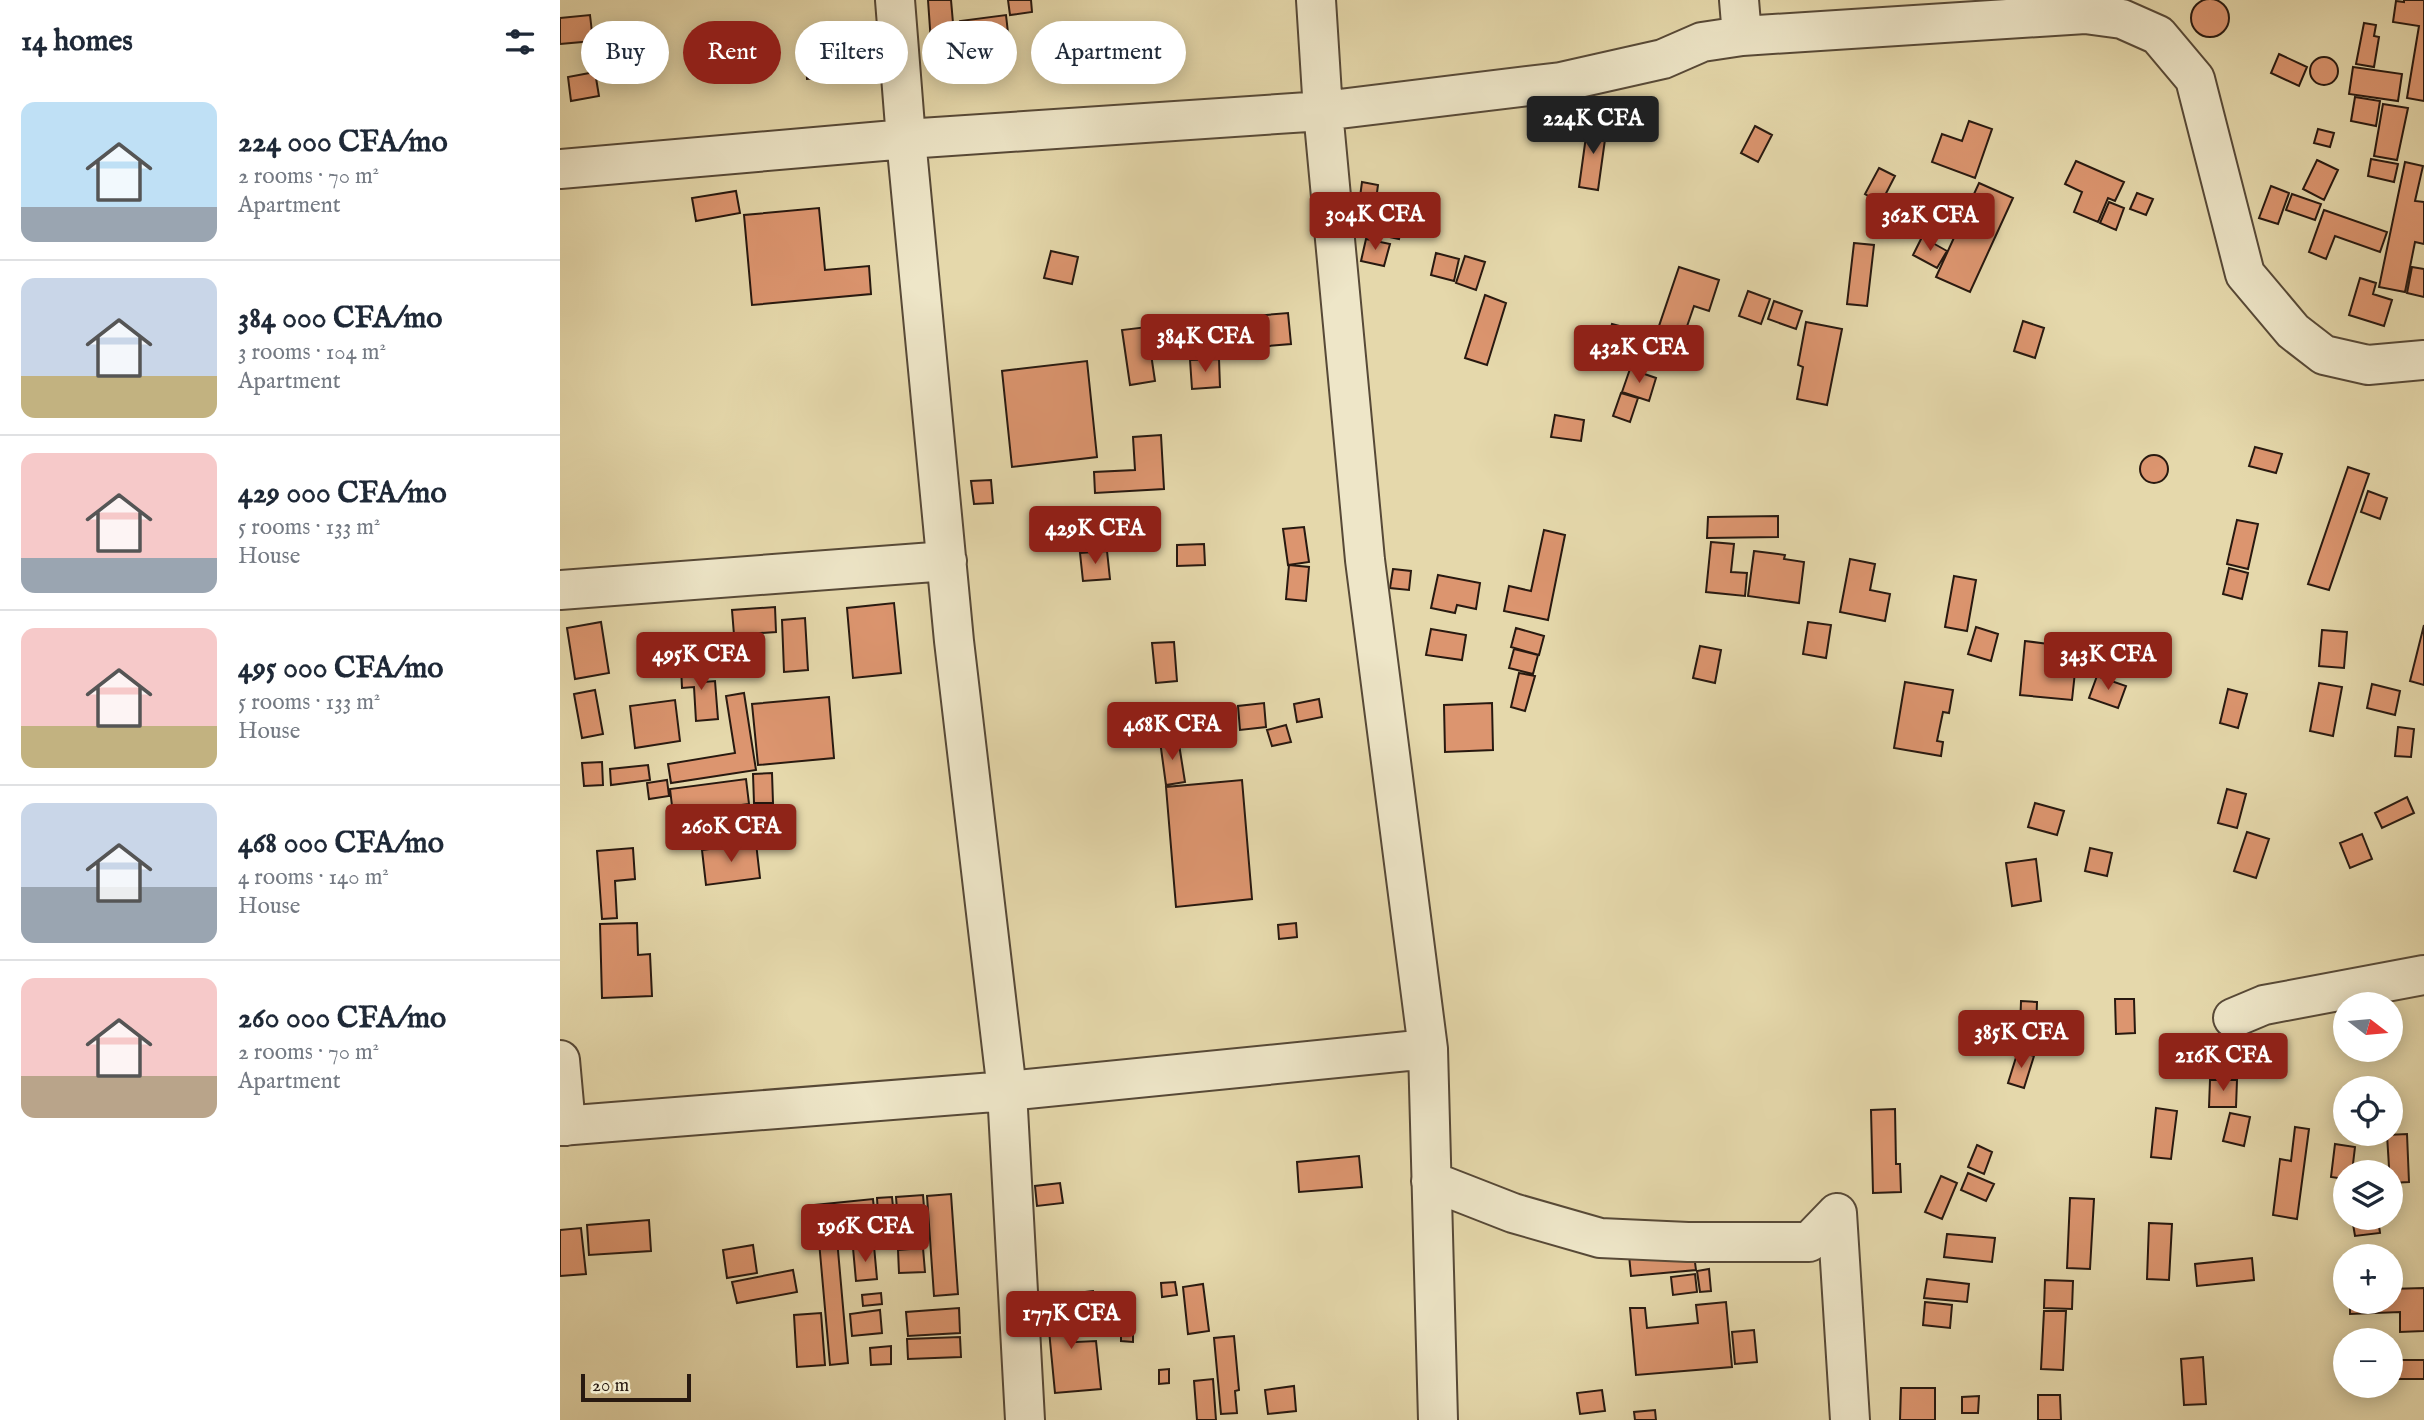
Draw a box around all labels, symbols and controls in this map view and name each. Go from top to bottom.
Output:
chip: Buy [581,21,669,84]
chip: Rent [683,21,781,84]
chip: Filters [795,21,908,84]
chip: New [922,21,1017,84]
chip: Apartment [1031,21,1186,84]
text: 14 homes [21,23,133,61]
icon: filters [501,23,539,61]
pin: 224K CFA [1521,96,1665,156]
text: 224K CFA [1543,104,1643,133]
text: 224 000 CFA/mo [238,124,448,162]
icon: home [77,130,161,214]
text: 2 rooms · 70 m² [238,162,379,191]
text: Apartment [238,191,341,220]
pin: 304K CFA [1303,192,1447,252]
pin: 362K CFA [1858,194,2002,253]
text: 304K CFA [1326,200,1424,229]
text: 362K CFA [1882,201,1978,230]
text: 384 000 CFA/mo [238,300,442,338]
icon: home [77,306,161,390]
pin: 384K CFA [1133,314,1277,374]
text: 384K CFA [1157,322,1253,351]
pin: 432K CFA [1567,326,1711,385]
text: 432K CFA [1590,333,1688,362]
text: 3 rooms · 104 m² [238,338,386,367]
text: Apartment [238,367,341,396]
text: 429 000 CFA/mo [238,475,447,513]
icon: home [77,481,161,565]
pin: 429K CFA [1023,506,1167,566]
text: 5 rooms · 133 m² [238,513,381,542]
text: 429K CFA [1045,514,1145,543]
text: House [238,542,300,571]
pin: 495K CFA [629,632,773,692]
pin: 343K CFA [2036,632,2180,692]
text: 495K CFA [652,640,750,669]
text: 343K CFA [2060,640,2156,669]
text: 495 000 CFA/mo [238,650,443,688]
icon: home [77,656,161,740]
text: 5 rooms · 133 m² [238,688,381,717]
pin: 468K CFA [1100,702,1244,762]
text: 468K CFA [1123,710,1221,739]
text: House [238,717,300,746]
pin: 260K CFA [659,804,803,864]
text: 260K CFA [681,812,781,841]
text: 468 000 CFA/mo [238,825,444,863]
icon: home [77,831,161,915]
text: 4 rooms · 140 m² [238,863,389,892]
text: House [238,892,300,921]
north arrow [2333,992,2403,1062]
map controls [2333,992,2403,1398]
text: 260 000 CFA/mo [238,1000,446,1038]
icon: home [77,1006,161,1090]
pin: 385K CFA [1949,1010,2093,1070]
text: 385K CFA [1974,1018,2068,1047]
pin: 216K CFA [2151,1034,2295,1093]
text: 2 rooms · 70 m² [238,1038,379,1067]
text: 216K CFA [2175,1041,2271,1070]
text: Apartment [238,1067,341,1096]
button: locate [2333,1076,2403,1146]
button: layers [2333,1160,2403,1230]
pin: 196K CFA [793,1204,937,1264]
text: 196K CFA [817,1212,913,1241]
button: + [2333,1244,2403,1314]
pin: 177K CFA [999,1292,1143,1351]
text: 177K CFA [1022,1299,1120,1328]
button: − [2333,1328,2403,1398]
scale bar [581,1371,691,1403]
text: 20 m [592,1374,629,1398]

